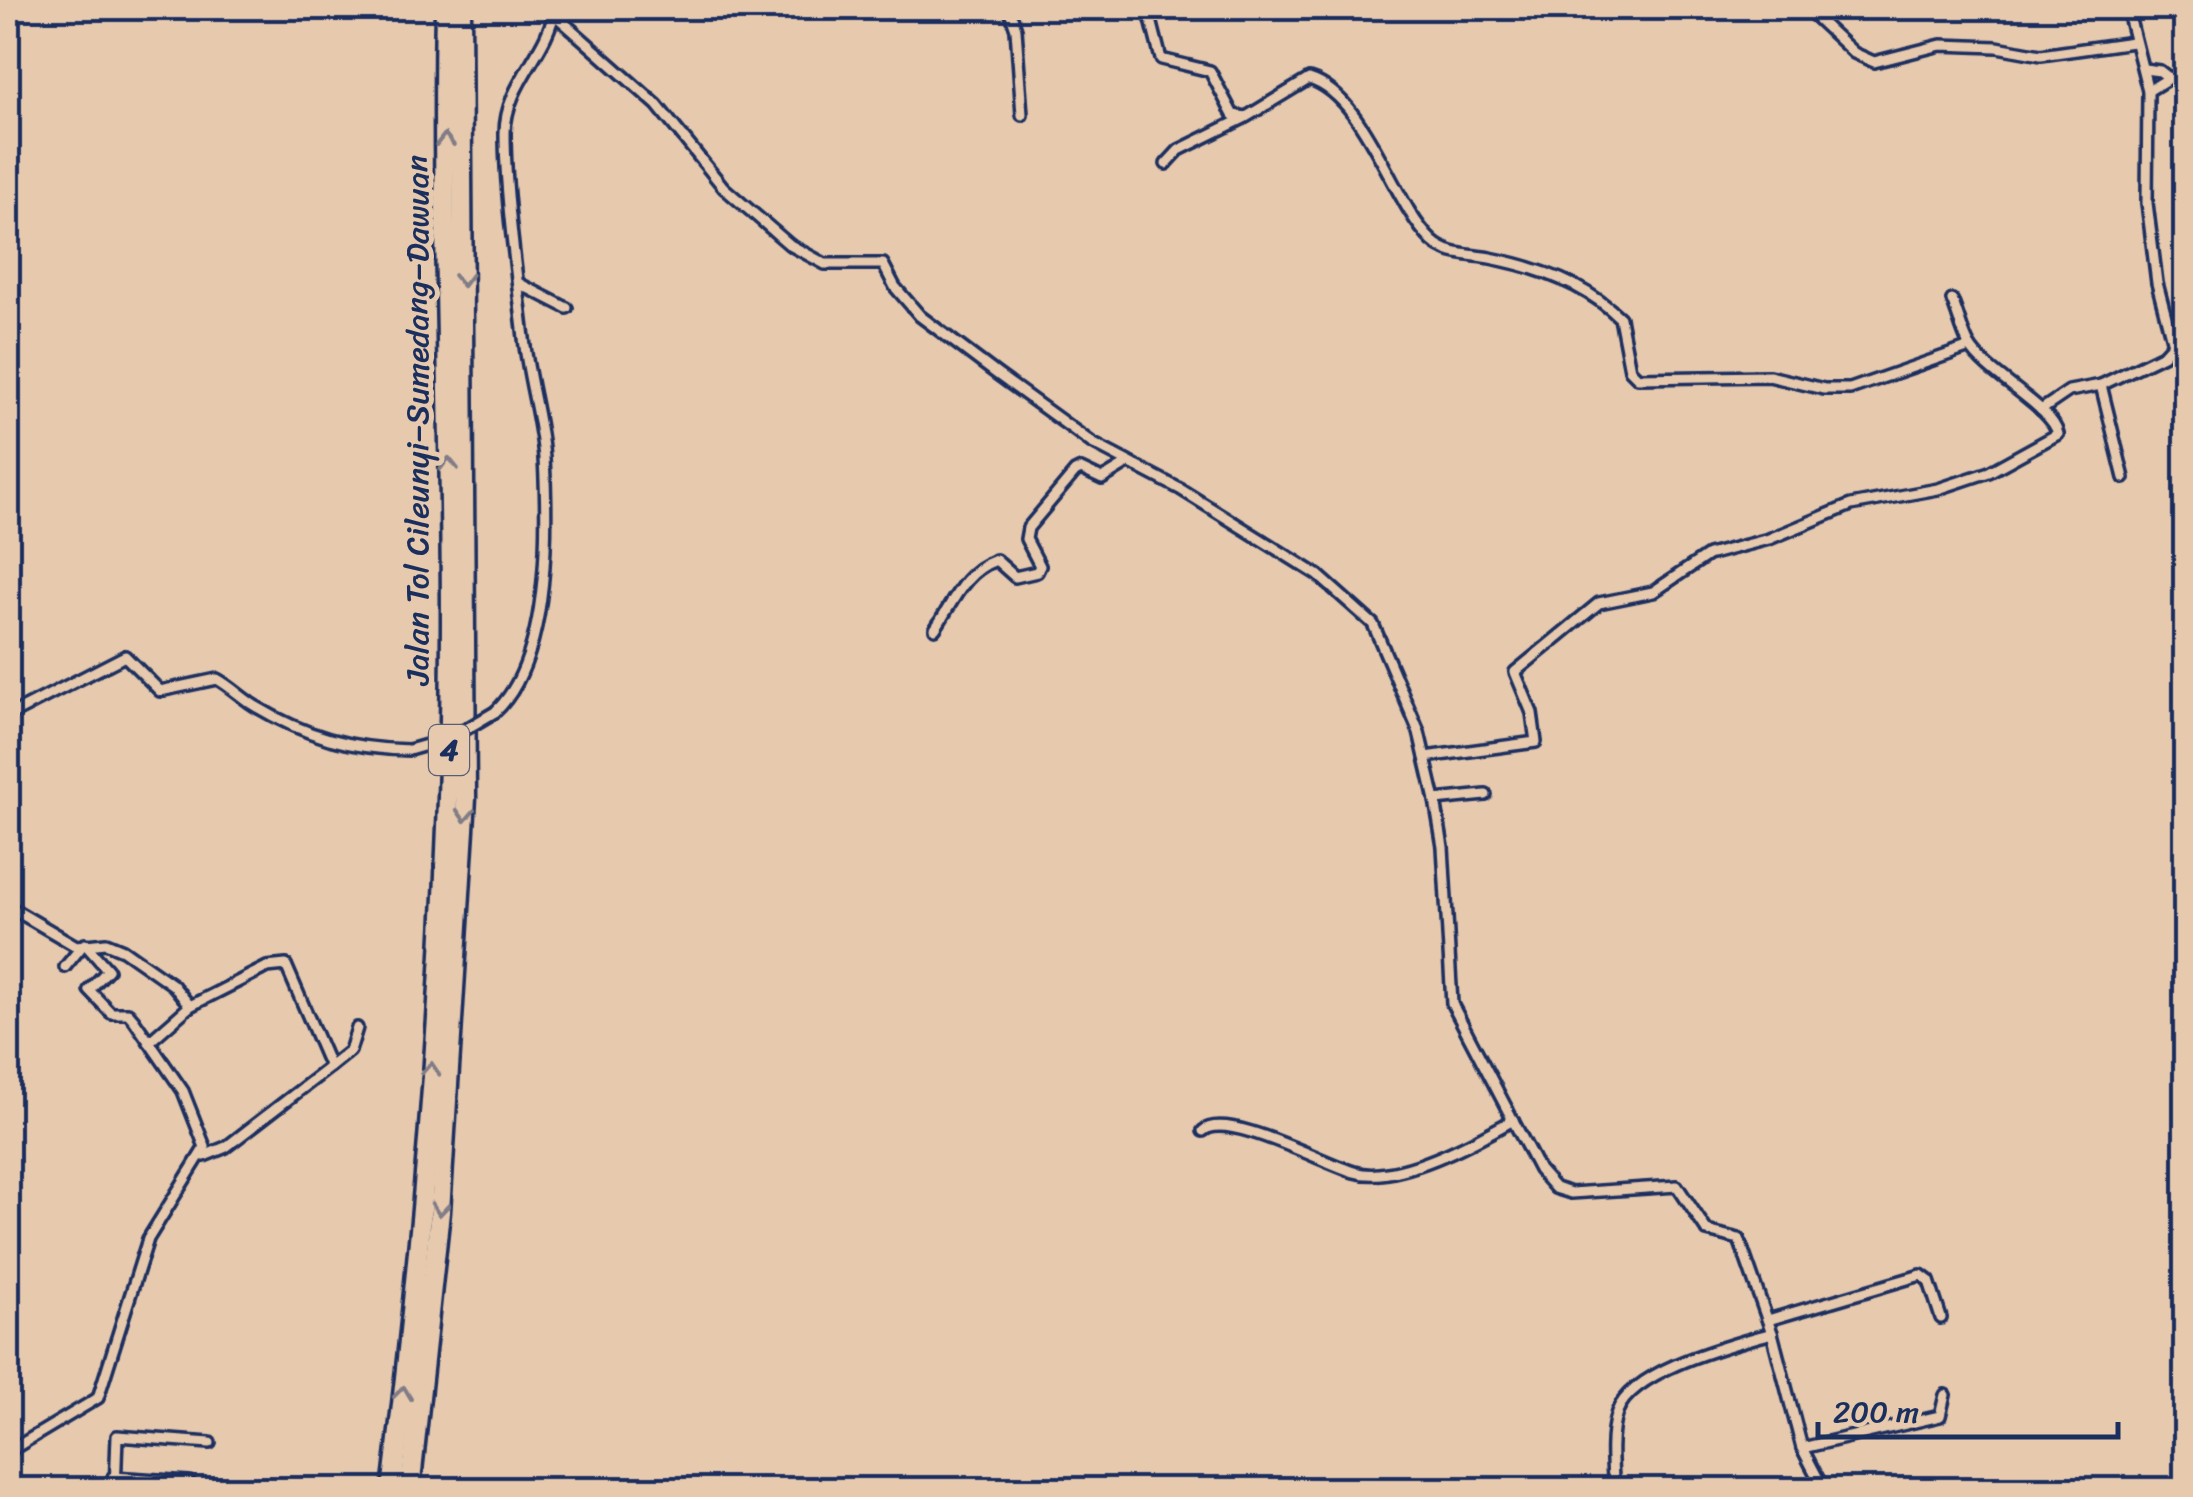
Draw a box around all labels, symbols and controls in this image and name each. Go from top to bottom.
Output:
one-way arrow [434,131,456,146]
street label: Jalan Tol Cileunyi–Sumedang–Dawuan [389,155,446,686]
one-way arrow [452,272,474,288]
one-way arrow [438,456,459,472]
road number: 4 [429,725,469,775]
one-way arrow [455,807,476,823]
one-way arrow [420,1060,442,1076]
one-way arrow [429,1202,451,1218]
scale bar [1818,1377,2118,1439]
one-way arrow [392,1384,413,1400]
text: 200 m [1833,1385,1919,1439]

